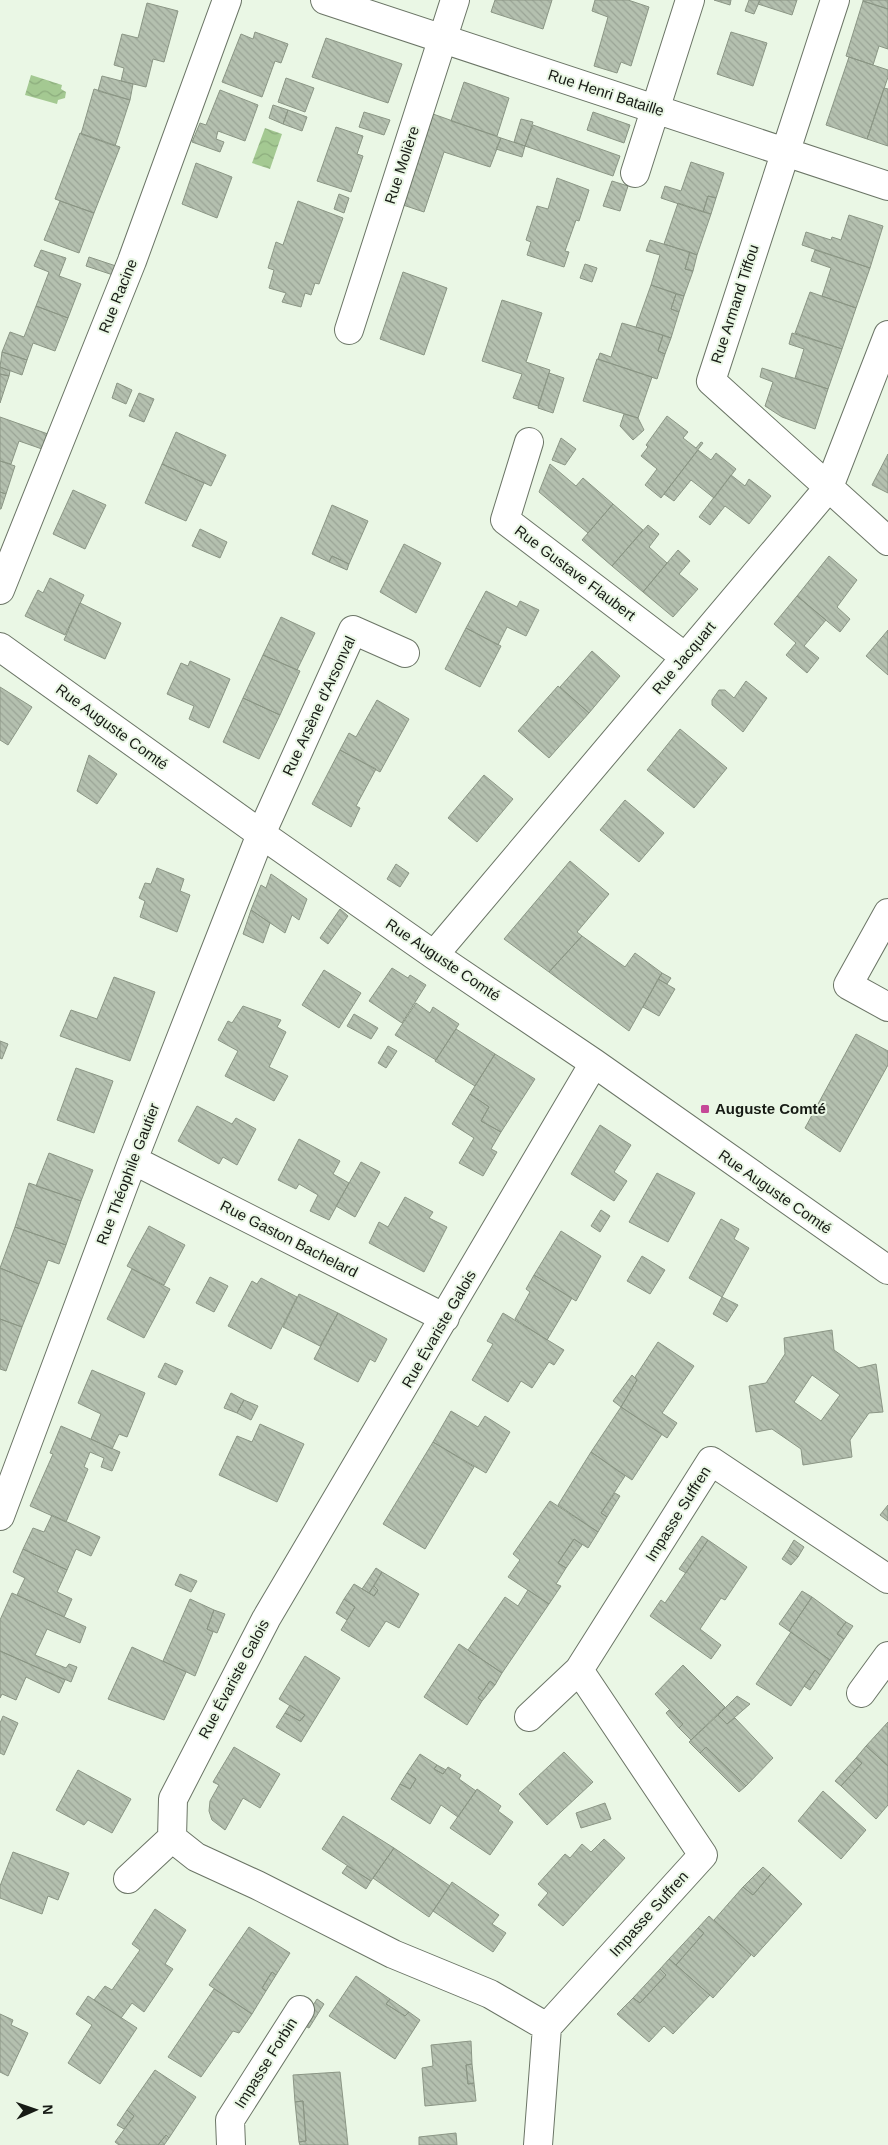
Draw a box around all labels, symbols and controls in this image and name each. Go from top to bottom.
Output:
street label: Rue Henri Bataille [546,66,666,119]
street label: Rue Molière [381,124,422,206]
street label: Rue Armand Tiffou [707,242,762,365]
street label: Rue Racine [95,256,140,335]
street label: Rue Gustave Flaubert [512,522,640,624]
street label: Rue Jacquart [648,617,719,697]
street label: Rue Arsène d'Arsonval [279,633,358,778]
street label: Rue Auguste Comté [53,680,172,773]
street label: Rue Auguste Comté [383,915,504,1004]
street label: Rue Théophile Gautier [93,1100,162,1247]
place label: Auguste Comté [715,1100,826,1117]
marker: Auguste Comté [699,1103,711,1115]
street label: Rue Auguste Comté [715,1146,835,1237]
street label: Rue Gaston Bachelard [218,1197,361,1281]
street label: Rue Évariste Galois [398,1267,479,1390]
street label: Impasse Suffren [641,1463,714,1564]
street label: Rue Évariste Galois [195,1616,272,1741]
street label: Impasse Suffren [606,1867,691,1960]
street label: Impasse Forbin [231,2014,300,2111]
north arrow [10,2085,60,2135]
text: N [40,2104,56,2115]

